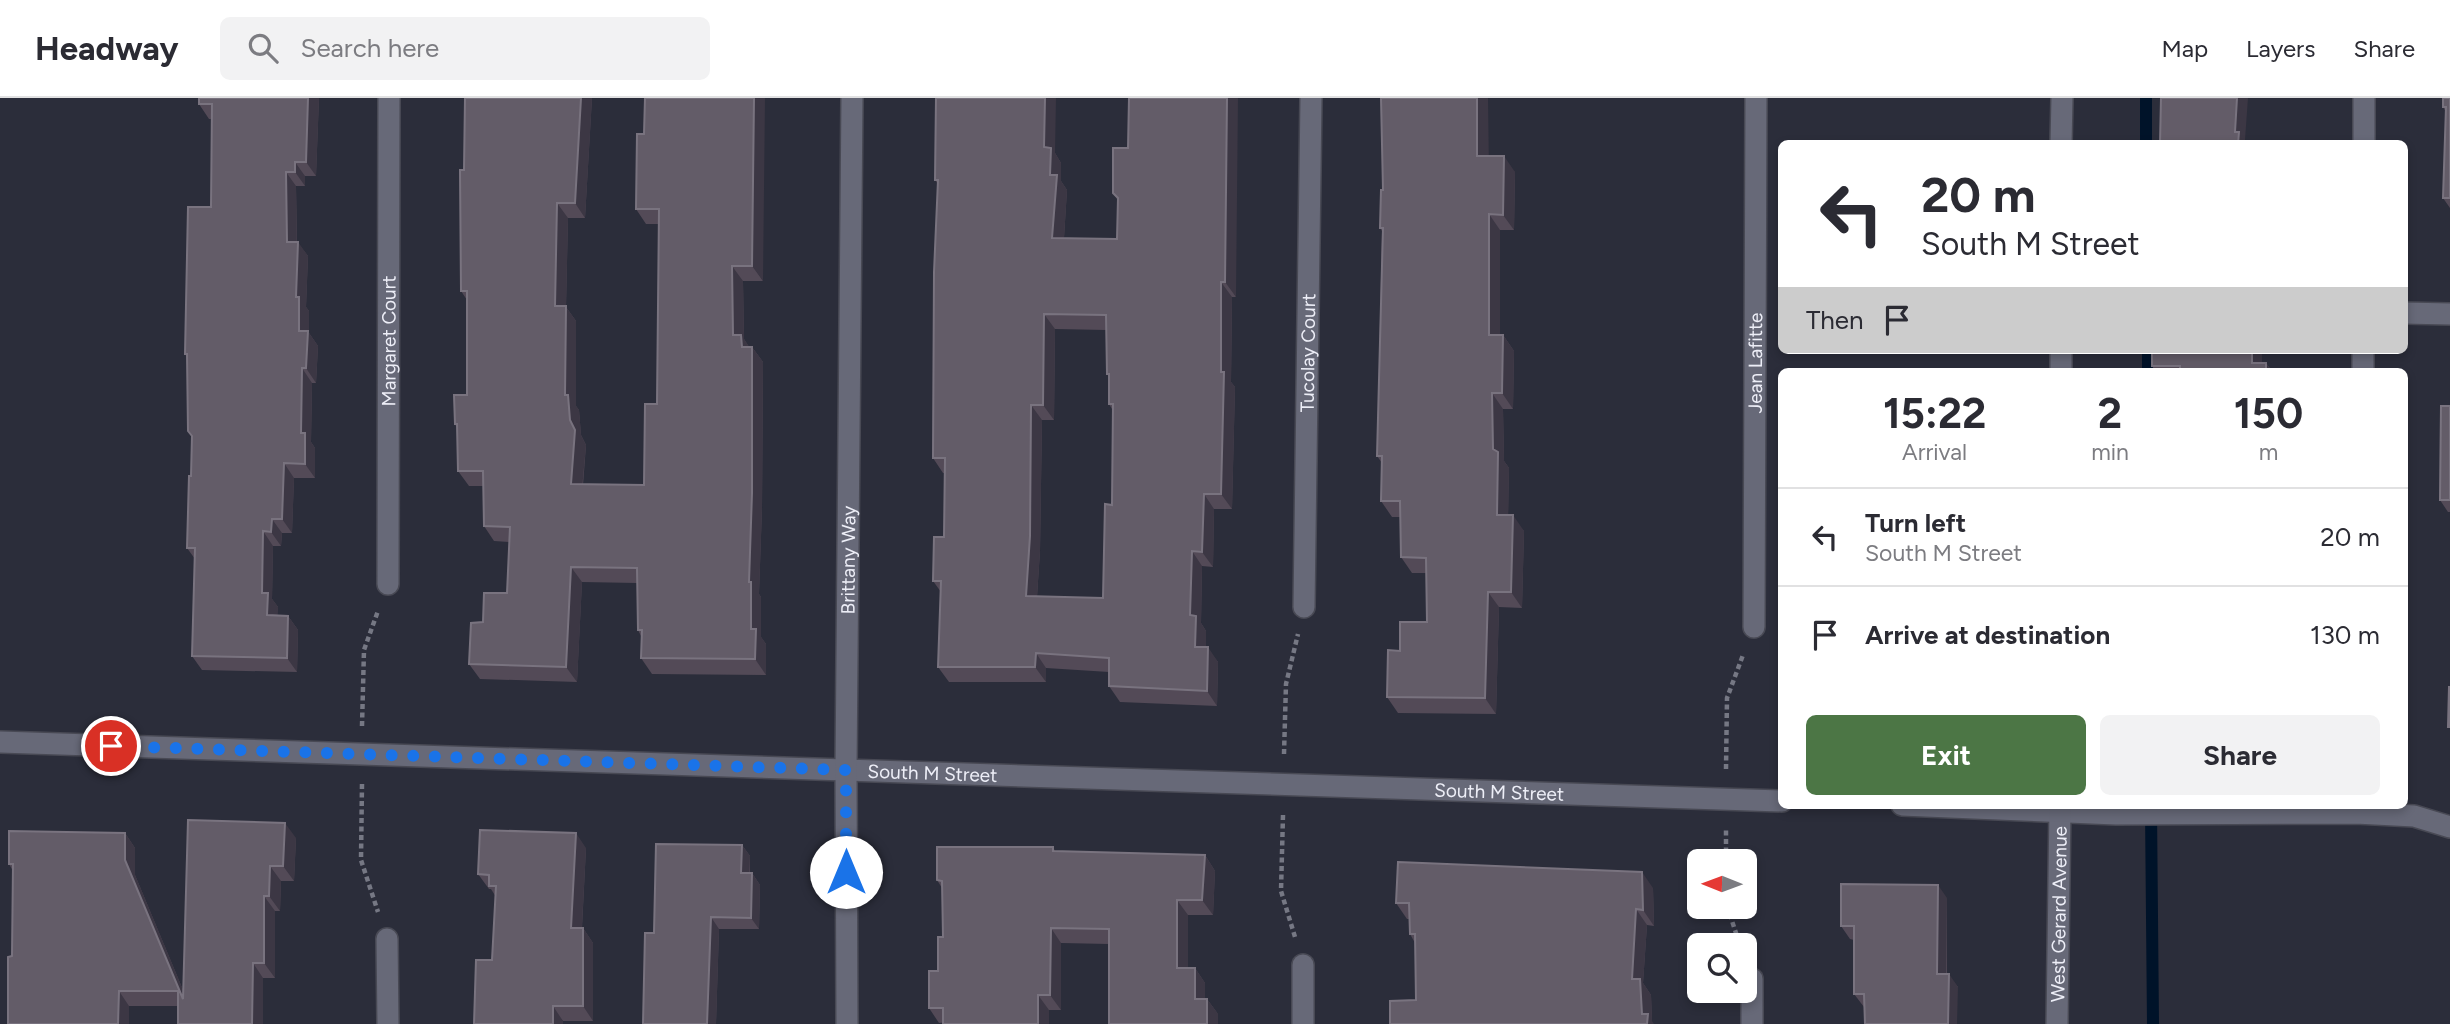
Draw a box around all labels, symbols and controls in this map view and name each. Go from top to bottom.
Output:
search box [220,17,710,80]
text: Headway [35,29,178,68]
icon: search [244,29,282,67]
text: Search here [300,32,439,64]
text: Map [2161,34,2208,63]
text: Layers [2246,34,2315,63]
text: Share [2353,34,2415,63]
text: 20 m [1921,165,2036,224]
icon: left [1806,168,1897,259]
text: South M Street [1921,225,2140,263]
street label: Margaret Court [377,276,400,406]
street label: Tucolay Court [1295,293,1320,413]
icon: arrive [1878,301,1916,339]
text: Then [1806,304,1864,336]
street label: Jean Lafitte [1743,312,1767,414]
text: 15:22 [1883,388,1986,439]
text: 2 [2098,388,2122,439]
text: 150 [2234,388,2303,439]
text: Arrival [1902,438,1967,466]
text: min [2091,438,2129,466]
text: m [2259,438,2278,466]
street label: Brittany Way [836,506,860,614]
text: Turn left [1865,507,1966,539]
icon: left [1806,518,1844,556]
text: 20 m [2320,521,2380,553]
text: South M Street [1865,539,2022,567]
icon: arrive [1806,616,1844,654]
text: Arrive at destination [1865,619,2110,651]
text: 130 m [2310,619,2380,651]
button: Exit [1806,715,2086,795]
button: Share [2100,715,2380,795]
pin [81,716,141,776]
icon: arrive [92,727,130,765]
street label: South M Street [867,759,998,787]
street label: South M Street [1434,778,1564,805]
street label: West Gerard Avenue [2046,826,2071,1002]
position arrow [809,835,883,909]
north arrow [1687,849,1757,919]
map controls [1687,849,1757,1003]
button: search [1687,933,1757,1003]

